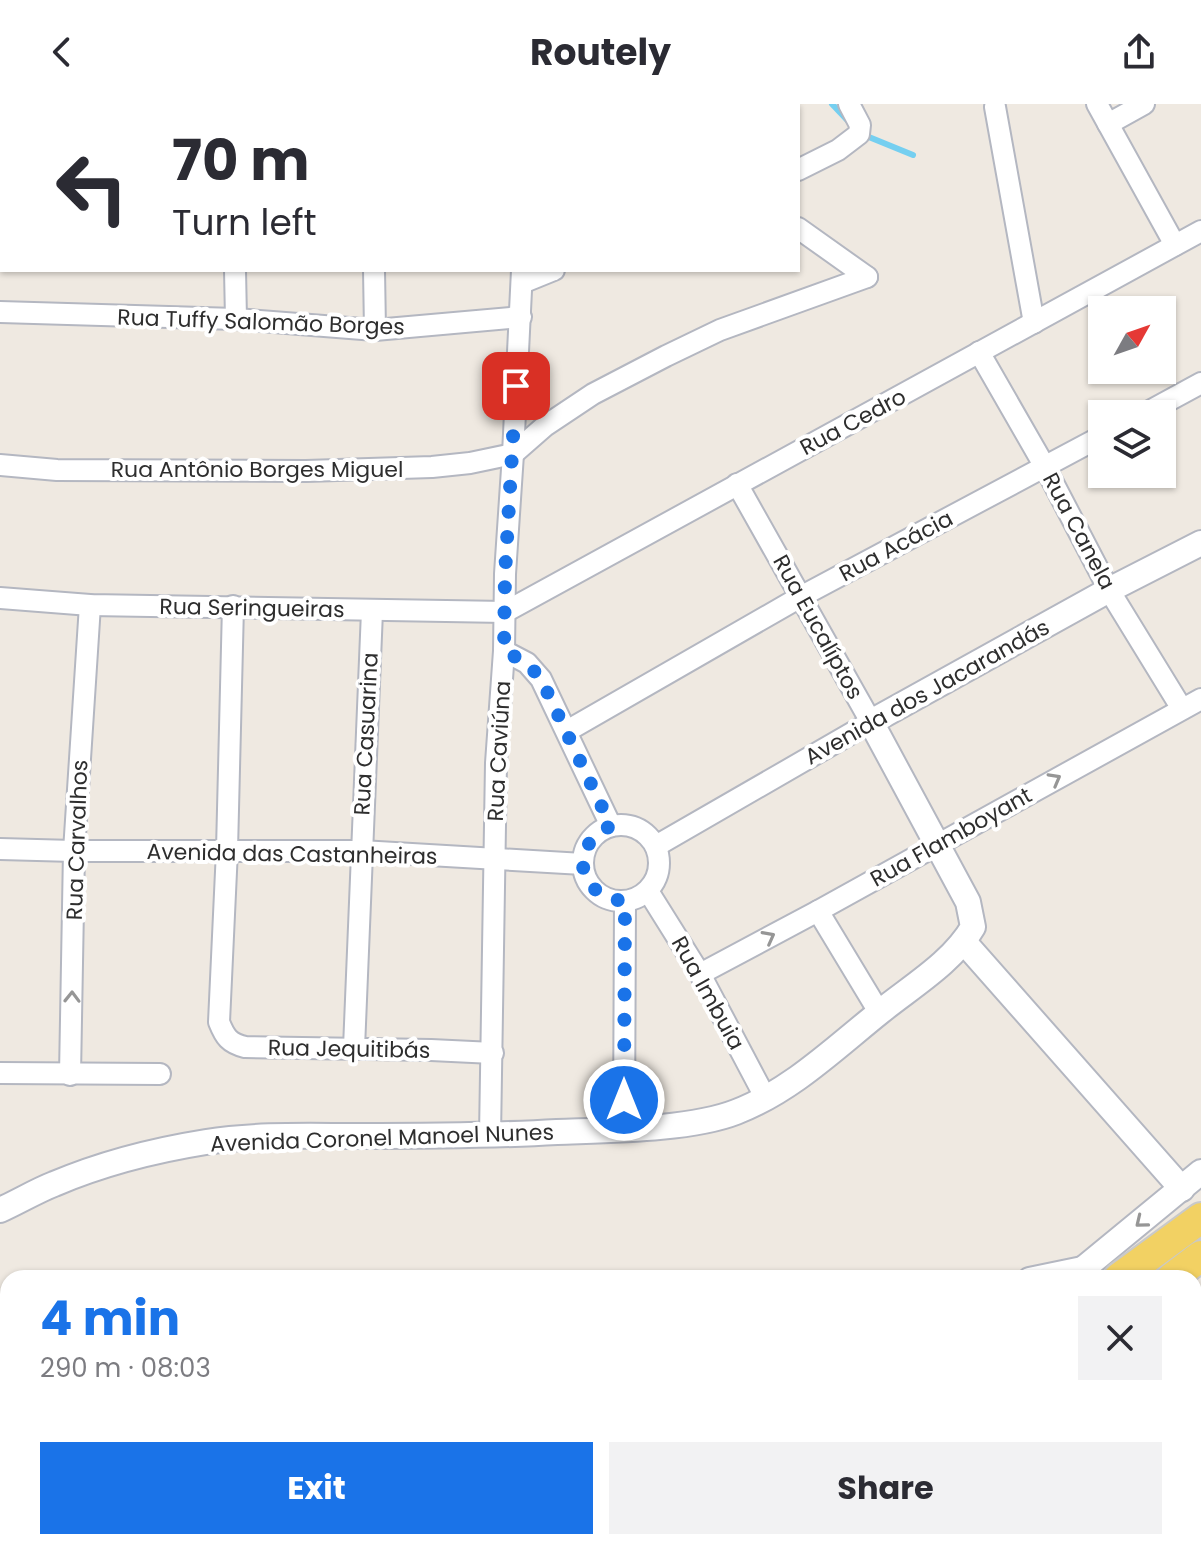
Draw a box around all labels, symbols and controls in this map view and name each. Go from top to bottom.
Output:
text: Routely [530,27,671,78]
icon: back [40,30,84,74]
icon: share [1117,30,1161,74]
text: 70 m [172,121,310,200]
icon: left [40,136,144,240]
text: Turn left [172,197,317,248]
north arrow [1088,296,1176,384]
map controls [1088,296,1176,488]
street label: Rua Tuffy Salomão Borges [117,301,405,343]
pin [482,352,550,420]
icon: arrive [494,364,538,408]
street label: Rua Cedro [795,381,911,463]
button: layers [1088,400,1176,488]
street label: Rua Antônio Borges Miguel [111,454,403,485]
street label: Rua Canela [1035,467,1123,595]
street label: Rua Acácia [834,503,958,589]
street label: Rua Eucalíptos [765,549,871,705]
street label: Rua Seringueiras [159,591,345,625]
street label: Avenida dos Jacarandás [799,612,1055,772]
street label: Rua Casuarina [346,652,386,816]
street label: Rua Caviúna [480,680,518,822]
street label: Rua Carvalhos [59,759,95,921]
one-way arrow [1047,773,1061,789]
street label: Rua Flamboyant [865,780,1037,894]
street label: Avenida das Castanheiras [146,836,438,872]
street label: Rua Imbuia [664,931,752,1055]
one-way arrow [761,932,775,947]
one-way arrow [63,990,80,1003]
street label: Rua Jequitibás [267,1032,431,1066]
position arrow [582,1058,666,1142]
street label: Avenida Coronel Manoel Nunes [210,1117,554,1159]
one-way arrow [1136,1212,1150,1227]
text: 4 min [40,1285,180,1352]
button: close [1078,1296,1162,1380]
text: 290 m · 08:03 [40,1350,211,1386]
button: Exit [40,1442,593,1534]
button: Share [609,1442,1162,1534]

